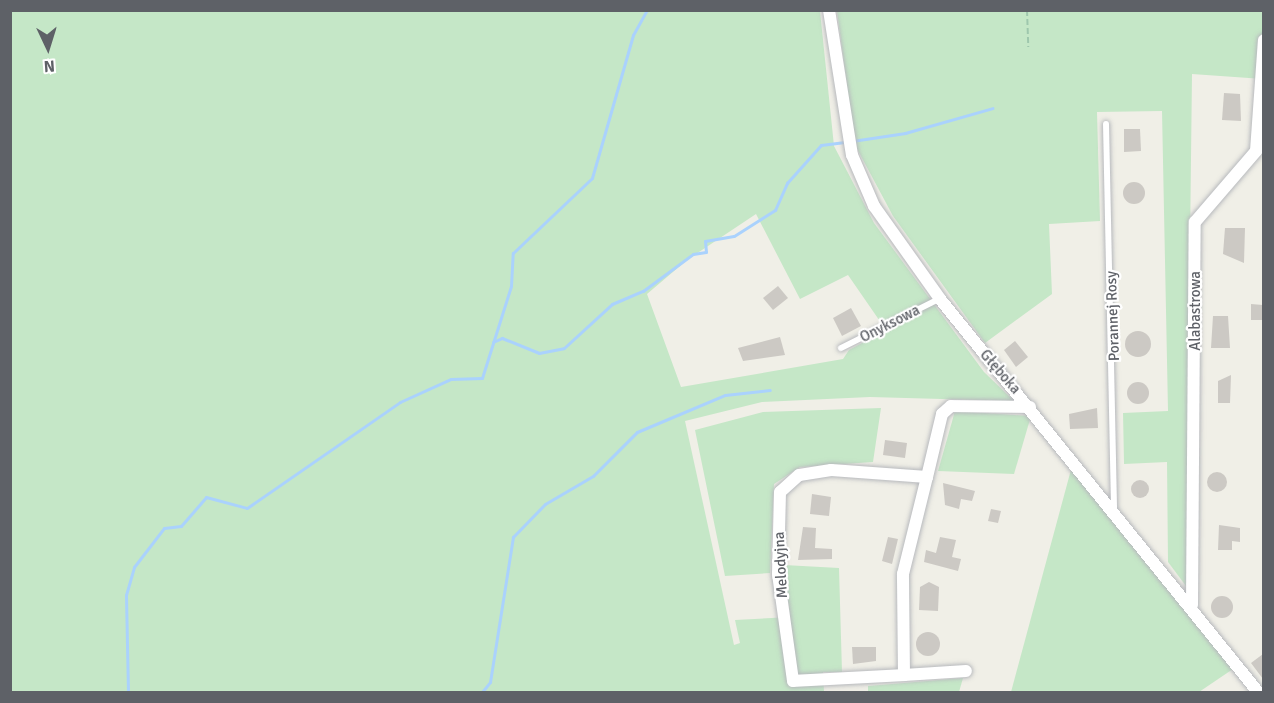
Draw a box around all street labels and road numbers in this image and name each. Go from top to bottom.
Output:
street label: Porannej Rosy [1102,270,1124,362]
street label: Alabastrowa [1187,271,1205,351]
street label: Onyksowa [857,301,923,347]
street label: Głęboka [976,346,1024,398]
street label: Melodyjna [770,531,792,599]

